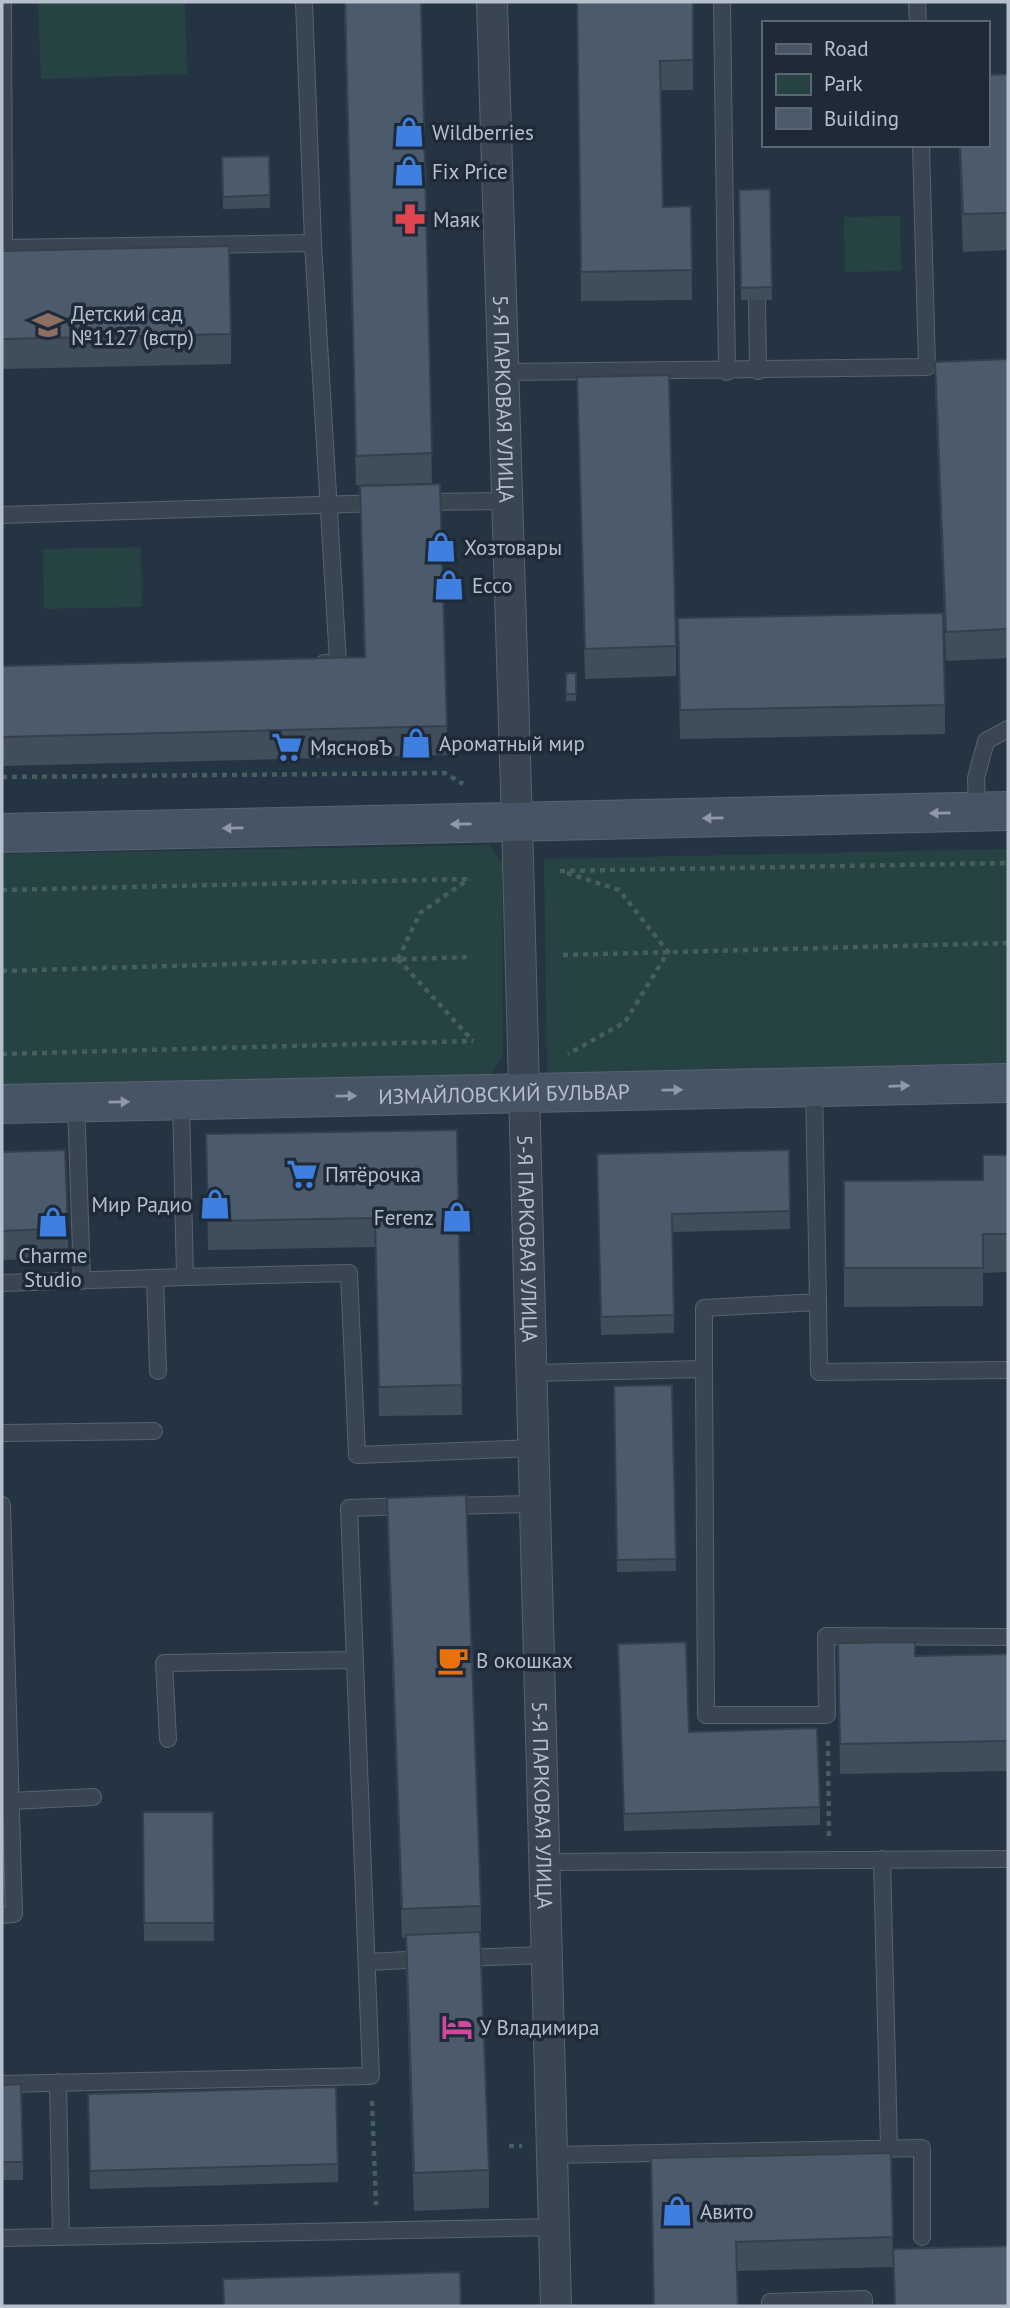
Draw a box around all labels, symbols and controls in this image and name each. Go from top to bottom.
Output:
legend [762,21,989,147]
text: Road [824,35,868,62]
text: Park [824,70,863,97]
text: Building [824,105,899,132]
shop icon: Wildberries [392,115,426,149]
place label: Wildberries [432,119,534,146]
shop icon: Fix Price [392,154,426,188]
place label: Fix Price [432,158,508,185]
pharmacy icon: Маяк [393,202,427,236]
place label: Маяк [433,206,480,233]
street label: 5-Я ПАРКОВАЯ УЛИЦА [487,295,521,504]
place label: Детский сад №1127 (встр) [71,300,194,351]
school or university icon: Детский сад №1127 (встр) [31,308,65,342]
shop icon: Хозтовары [424,530,458,564]
place label: Хозтовары [464,534,562,561]
shop icon: Ecco [432,568,466,602]
place label: Ecco [472,572,513,599]
shop icon: Ароматный мир [399,726,433,760]
supermarket icon: МясновЪ [270,730,304,764]
place label: Ароматный мир [439,730,585,757]
place label: МясновЪ [310,734,392,761]
one-way arrow [929,807,951,818]
one-way arrow [701,813,723,824]
one-way arrow [449,818,471,830]
one-way arrow [222,823,244,834]
street label: ИЗМАЙЛОВСКИЙ БУЛЬВАР [378,1077,630,1110]
one-way arrow [889,1080,911,1092]
one-way arrow [661,1085,683,1096]
one-way arrow [336,1091,358,1102]
one-way arrow [108,1096,130,1107]
street label: 5-Я ПАРКОВАЯ УЛИЦА [512,1134,544,1343]
supermarket icon: Пятёрочка [285,1157,319,1191]
place label: Пятёрочка [325,1161,421,1188]
shop icon: Мир Радио [198,1187,232,1221]
place label: Мир Радио [91,1191,192,1218]
shop icon: Ferenz [440,1200,474,1234]
place label: Ferenz [374,1204,434,1231]
shop icon: Charme Studio [36,1205,70,1239]
place label: Charme Studio [19,1242,87,1293]
cafe icon: В окошках [436,1643,470,1677]
place label: В окошках [476,1647,573,1674]
street label: 5-Я ПАРКОВАЯ УЛИЦА [527,1701,559,1910]
hotel icon: У Владимира [440,2010,474,2044]
place label: У Владимира [480,2014,599,2041]
shop icon: Авито [660,2194,694,2228]
place label: Авито [700,2198,754,2225]

